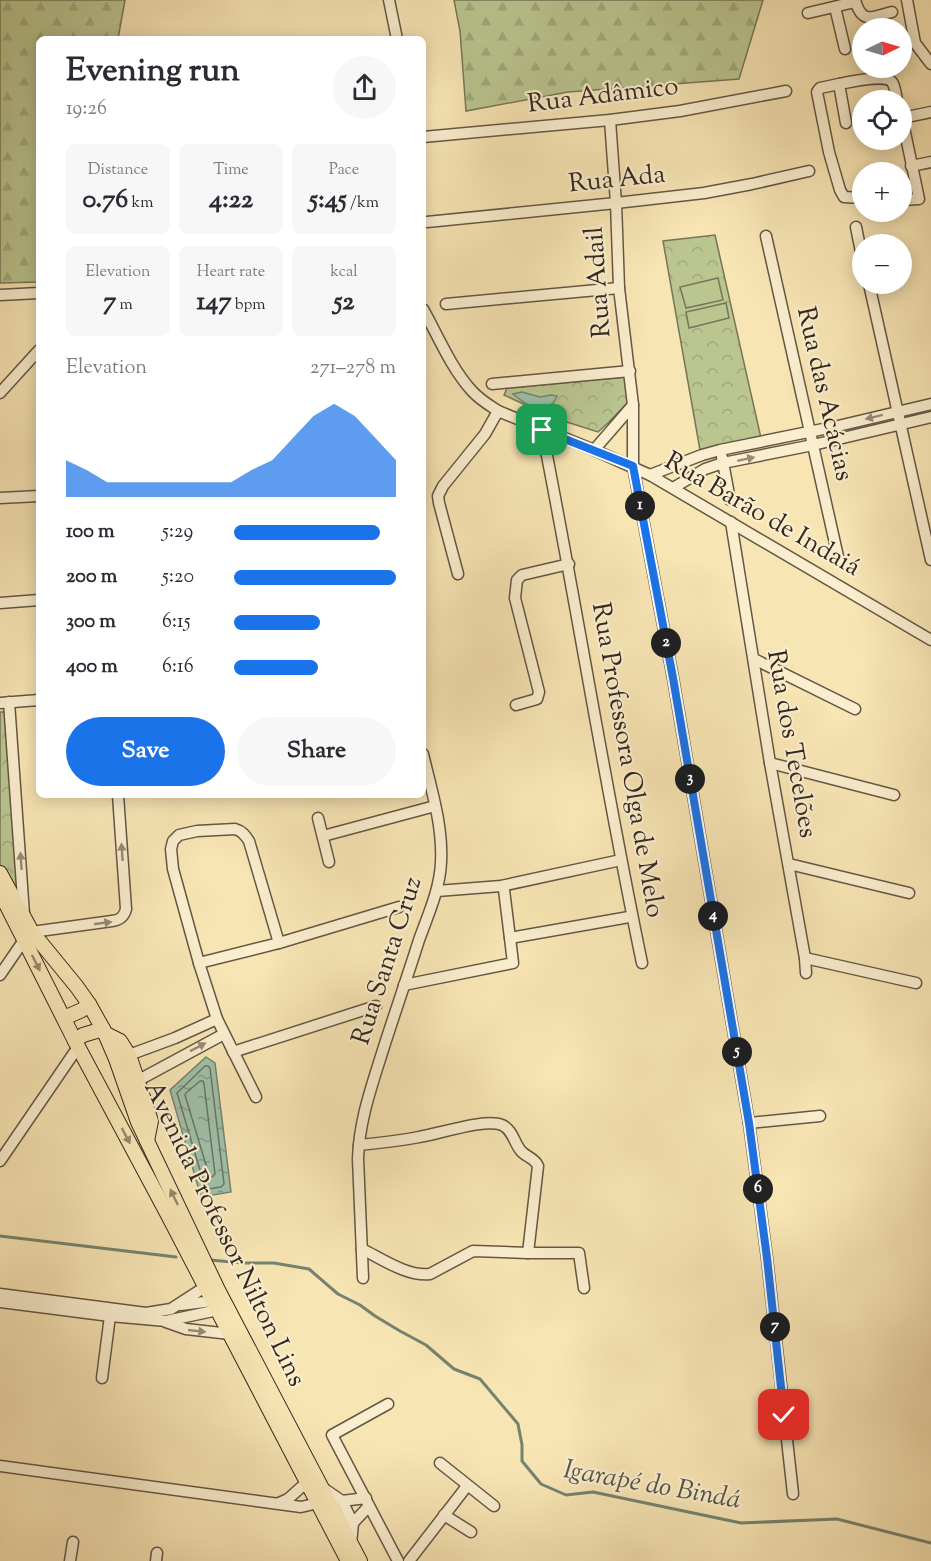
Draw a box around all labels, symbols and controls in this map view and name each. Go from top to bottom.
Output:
north arrow [852,18,912,78]
map controls [852,18,912,294]
text: Evening run [66,48,240,96]
button: share [333,56,396,119]
street label: Rua Adâmico [525,68,681,124]
button: locate [852,90,912,150]
text: 19:26 [66,95,107,124]
street label: Rua Ada [567,157,667,203]
text: Distance [88,159,148,182]
text: Time [213,159,249,182]
text: Pace [329,159,359,182]
button: + [852,162,912,222]
text: 0.76 [83,182,128,219]
text: 4:22 [209,182,253,219]
text: 5:45 [309,182,347,219]
text: km [128,192,153,215]
text: /km [347,192,379,215]
street label: Rua Adail [577,225,621,339]
button: − [852,234,912,294]
text: Elevation [86,261,150,284]
text: Heart rate [197,261,265,284]
text: kcal [330,261,358,284]
text: 7 [103,284,116,321]
text: 147 [196,284,231,321]
text: 52 [333,284,355,321]
text: m [116,294,133,317]
text: bpm [231,294,266,317]
street label: Rua das Acácias [786,303,862,485]
text: Elevation [66,354,147,383]
text: 271–278 m [310,354,396,383]
pin [516,404,567,455]
icon: arrive [525,413,558,446]
one-way arrow [865,413,883,423]
street label: Rua Barão de Indaiá [657,444,867,586]
one-way arrow [737,453,755,463]
pin: 1 [625,491,655,521]
text: 1 [637,494,643,517]
text: 100 m [66,518,115,547]
text: 5:29 [162,518,193,547]
text: 200 m [66,563,117,592]
text: 5:20 [162,563,194,592]
street label: Rua Professora Olga de Melo [581,600,673,920]
text: 300 m [66,608,116,637]
text: 6:15 [162,608,191,637]
pin: 2 [651,628,681,658]
text: 2 [662,631,670,654]
street label: Rua dos Tecelões [756,647,826,841]
text: 400 m [66,653,118,682]
text: 6:16 [162,653,194,682]
button: Save [66,717,225,786]
button: Share [237,717,396,786]
pin: 3 [675,764,705,794]
text: 3 [687,767,693,790]
one-way arrow [118,843,127,862]
one-way arrow [16,852,25,871]
street label: Rua Santa Cruz [343,872,433,1050]
pin: 4 [698,901,728,931]
text: 4 [709,904,717,927]
one-way arrow [94,918,113,927]
one-way arrow [31,955,41,972]
pin: 5 [722,1037,752,1067]
text: 5 [734,1040,740,1063]
one-way arrow [190,1042,207,1052]
street label: Avenida Professor Nilton Lins [134,1075,314,1393]
one-way arrow [121,1128,131,1145]
pin: 6 [743,1174,773,1204]
text: 6 [754,1177,762,1200]
one-way arrow [169,1189,179,1206]
pin: 7 [760,1312,790,1342]
text: 7 [771,1315,779,1338]
one-way arrow [188,1326,207,1335]
pin [758,1389,809,1440]
icon: check [767,1398,800,1431]
water label: Igarapé do Bindá [560,1451,744,1521]

